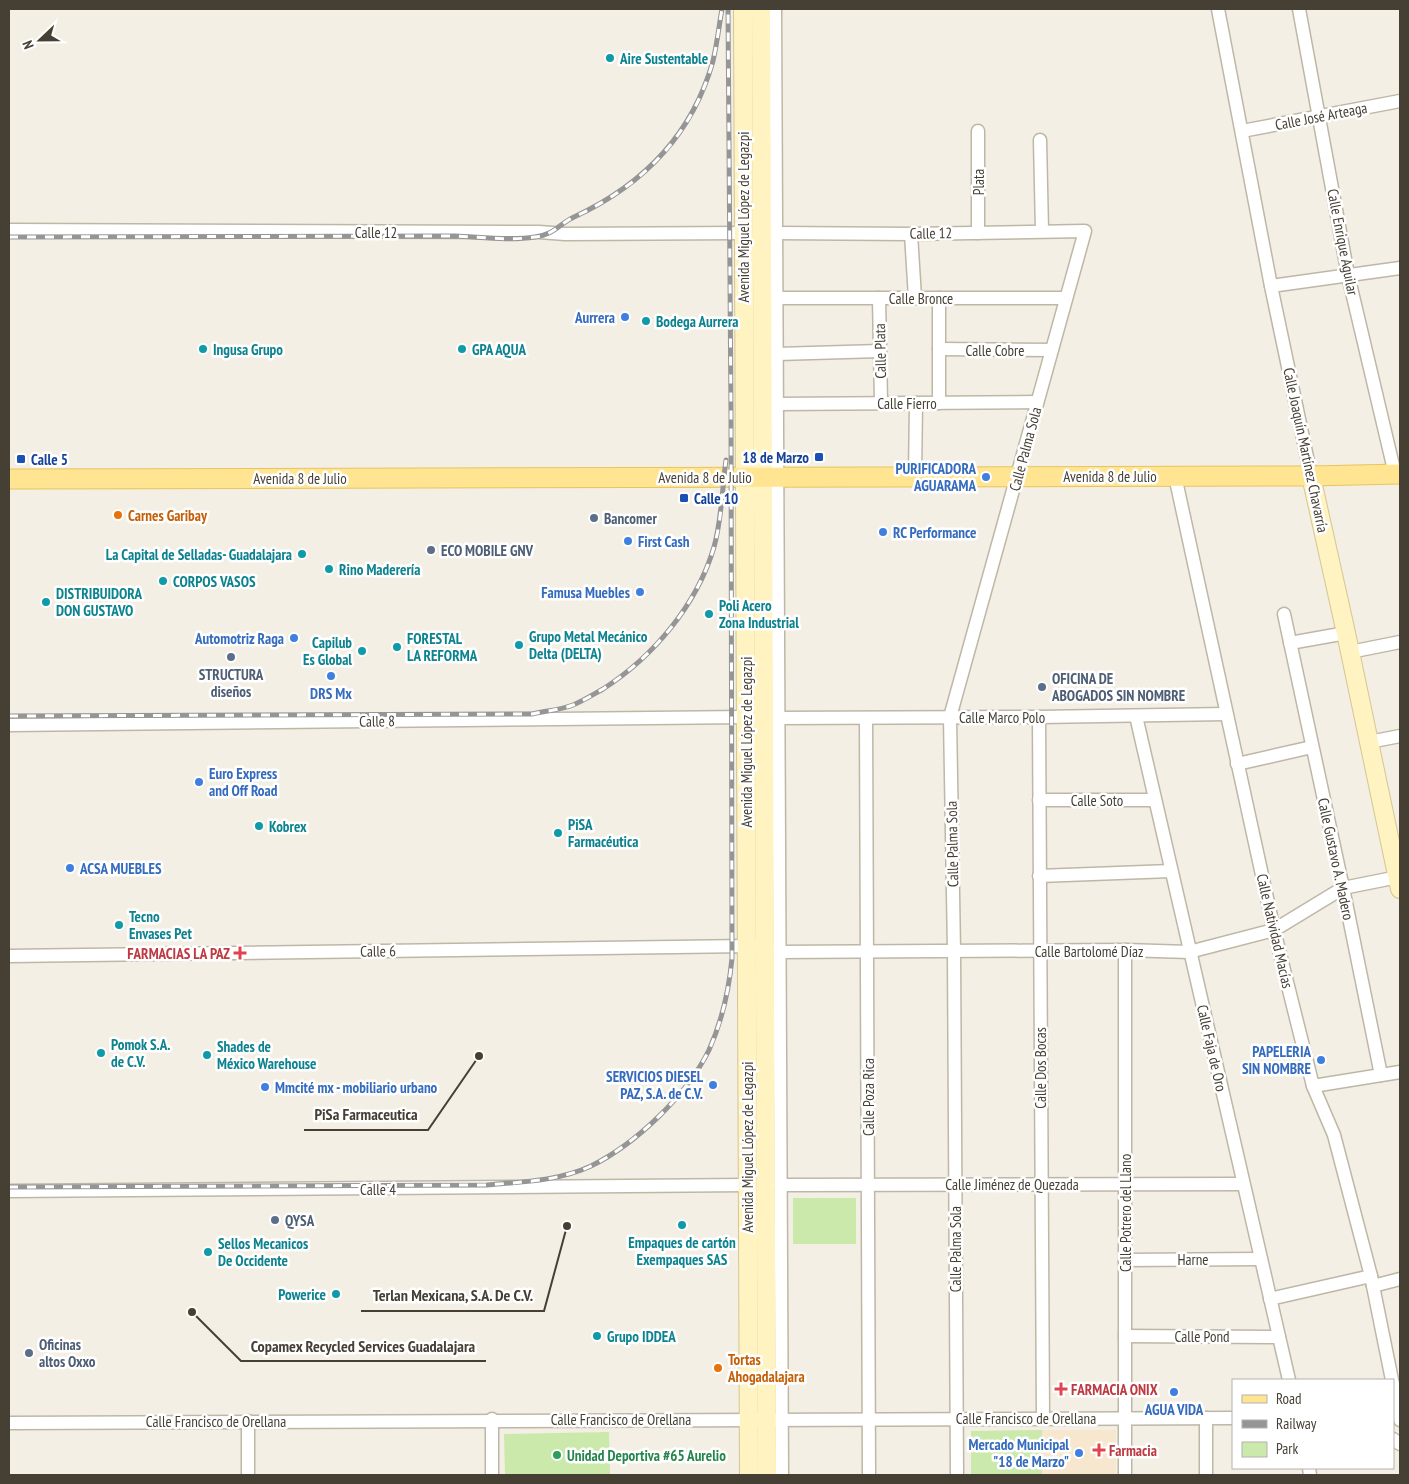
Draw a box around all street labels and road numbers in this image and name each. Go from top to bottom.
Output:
street label: Calle José Arteaga [1273,98,1369,134]
street label: Avenida Miguel López de Legazpi [734,132,753,302]
street label: Plata [969,169,988,195]
street label: Calle Enrique Aguilar [1323,187,1363,298]
street label: Calle 12 [355,223,397,242]
street label: Calle 12 [910,223,952,243]
street label: Calle Bronce [889,289,953,308]
street label: Calle Plata [870,323,890,379]
street label: Calle Cobre [966,341,1024,360]
street label: Calle Joaquín Martínez Chavarría [1279,366,1333,534]
street label: Calle Fierro [877,394,937,413]
street label: Calle Palma Sola [1005,405,1045,493]
street label: Avenida 8 de Julio [1063,467,1157,486]
street label: Avenida 8 de Julio [658,468,752,487]
street label: Avenida 8 de Julio [253,469,347,488]
street label: Avenida Miguel López de Legazpi [737,657,756,827]
street label: Calle Marco Polo [959,708,1045,727]
street label: Calle 8 [359,711,395,731]
street label: Calle Soto [1071,791,1123,810]
street label: Calle Gustavo A. Madero [1314,796,1358,922]
street label: Calle Palma Sola [942,801,962,887]
street label: Calle Natividad Macías [1253,872,1297,990]
street label: Calle 6 [360,941,396,961]
street label: Calle Bartolomé Díaz [1035,942,1143,961]
street label: Calle Faja de Oro [1193,1003,1231,1093]
street label: Calle Dos Bocas [1031,1027,1050,1109]
street label: Calle Poza Rica [859,1058,878,1136]
street label: Avenida Miguel López de Legazpi [738,1062,757,1232]
street label: Calle Potrero del Llano [1116,1154,1135,1272]
street label: Calle Jiménez de Quezada [945,1175,1079,1194]
street label: Calle 4 [360,1180,396,1199]
street label: Calle Palma Sola [946,1206,965,1292]
street label: Harne [1178,1250,1208,1269]
street label: Calle Pond [1175,1327,1229,1346]
street label: Calle Francisco de Orellana [956,1409,1096,1428]
street label: Calle Francisco de Orellana [551,1410,691,1429]
street label: Calle Francisco de Orellana [146,1412,286,1431]

